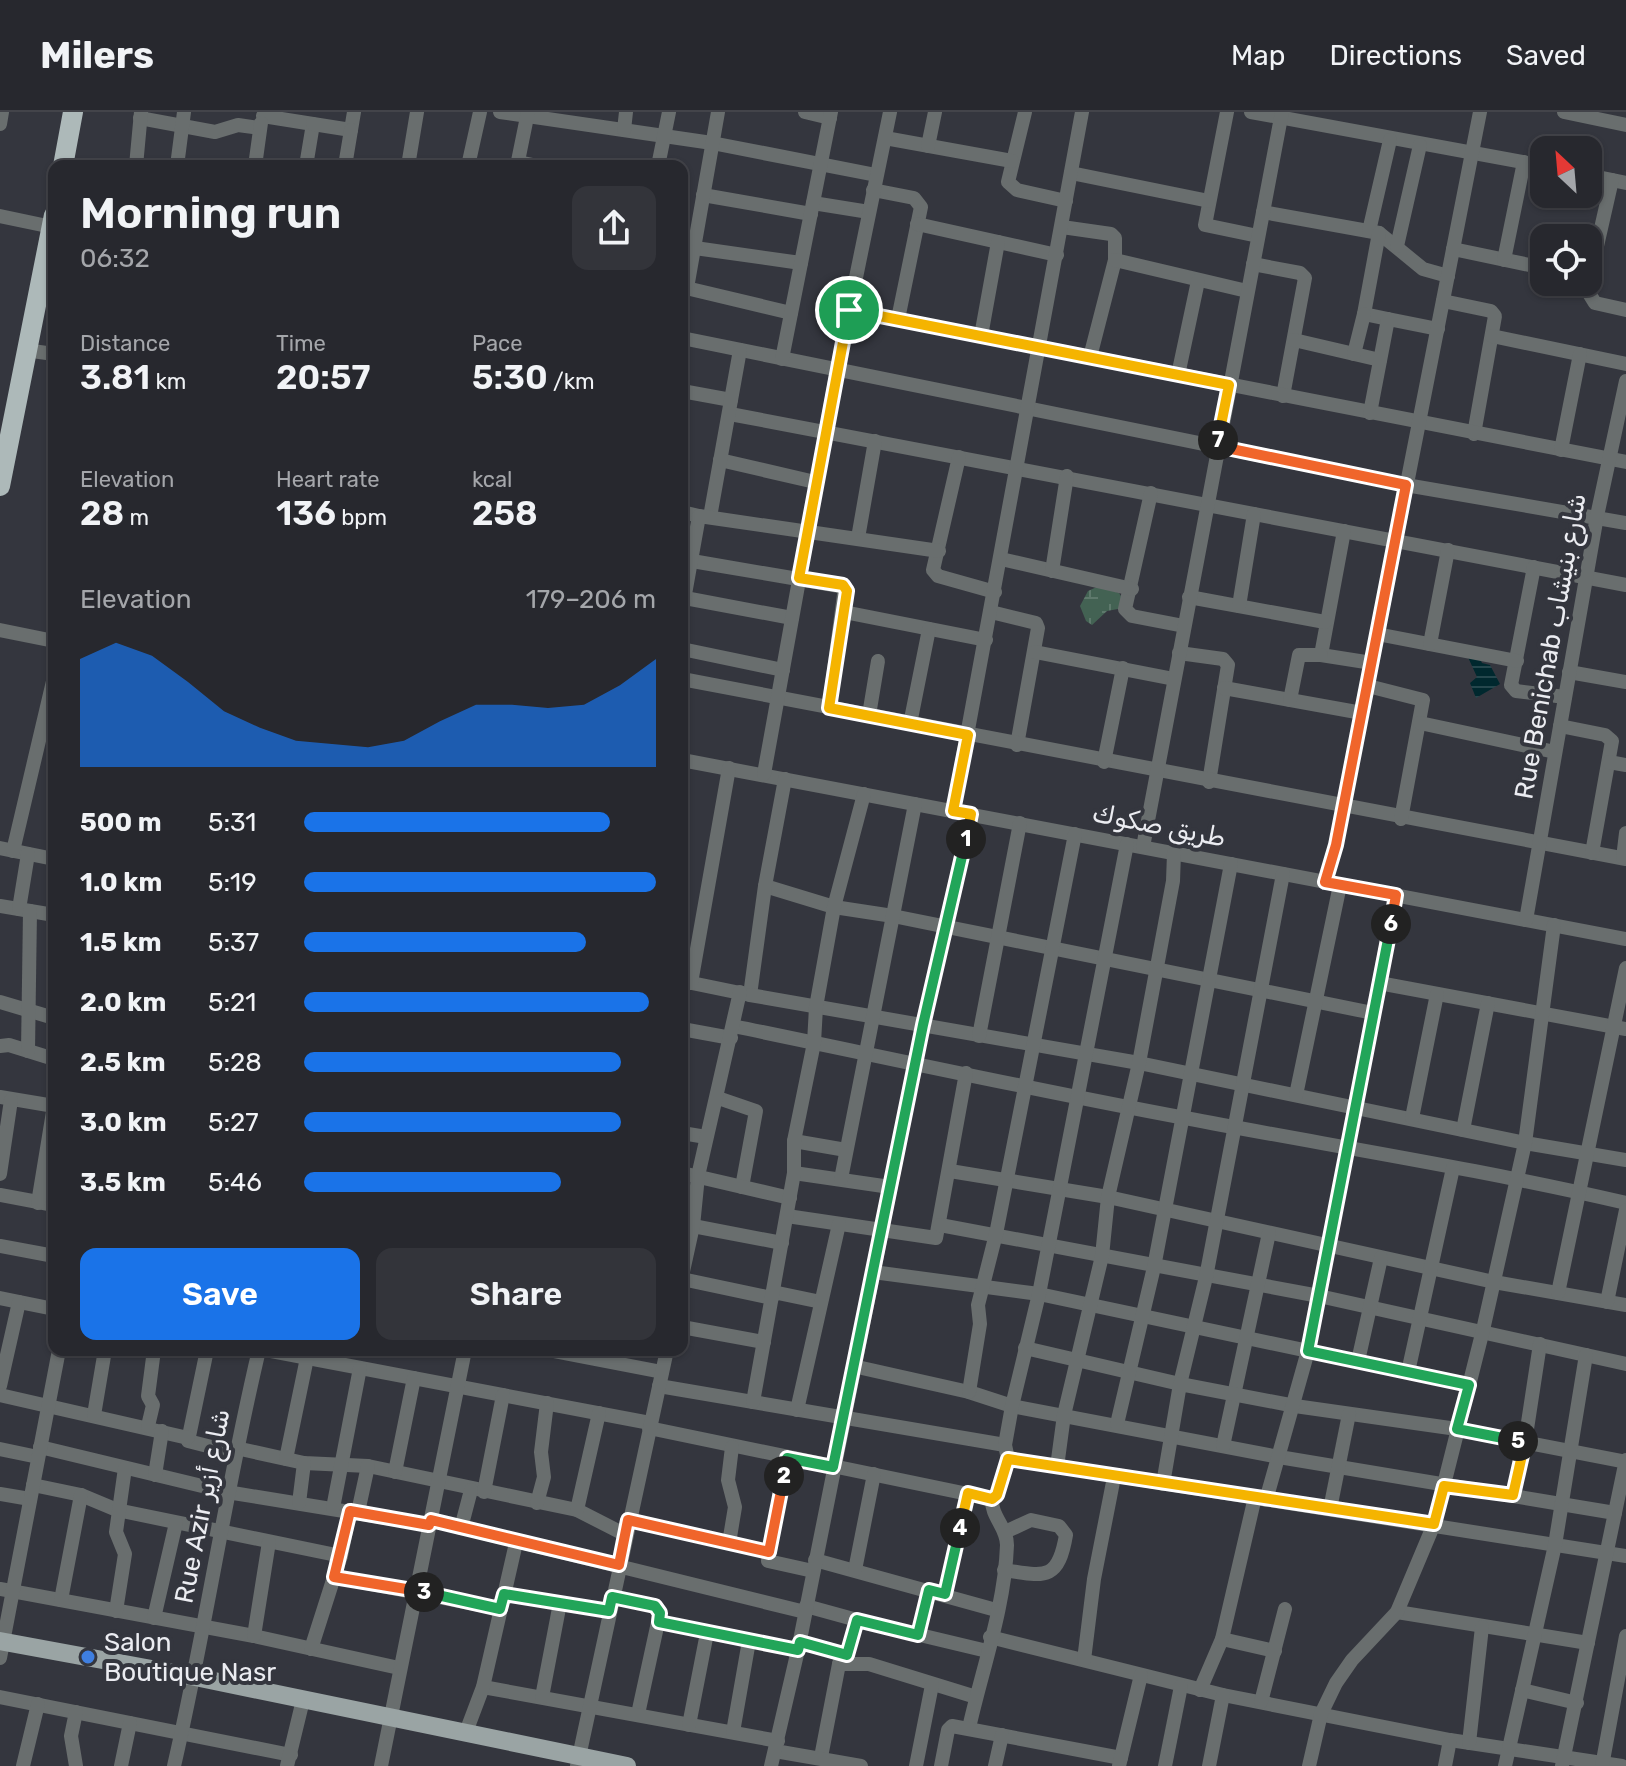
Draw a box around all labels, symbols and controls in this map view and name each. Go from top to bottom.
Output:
text: Milers [40,32,154,78]
text: Map [1231,39,1285,72]
text: Directions [1329,39,1462,72]
text: Saved [1506,39,1586,72]
north arrow [1530,136,1602,208]
map controls [1530,136,1602,296]
button: share [572,186,656,270]
text: Morning run [80,187,341,239]
button: locate [1530,224,1602,296]
text: 06:32 [80,243,150,274]
pin [815,276,883,344]
icon: arrive [827,288,871,332]
text: Distance [80,330,170,357]
text: Time [276,330,326,357]
text: Pace [472,330,523,357]
text: 3.81 [80,357,150,398]
text: 20:57 [276,357,370,398]
text: 5:30 [472,357,548,398]
text: km [150,368,186,395]
text: /km [548,368,595,395]
pin: 7 [1198,420,1238,460]
text: 7 [1212,426,1224,453]
text: Elevation [80,466,174,493]
text: Heart rate [276,466,380,493]
text: kcal [472,466,512,493]
street label: Rue Benichab شارع بنيشاب [1508,491,1595,802]
text: 28 [80,493,124,534]
text: 136 [276,493,336,534]
text: 258 [472,493,538,534]
text: m [124,504,149,531]
text: bpm [336,504,387,531]
text: Elevation [80,584,191,615]
text: 179–206 m [526,584,656,615]
street label: طريق صكوك [1090,797,1228,854]
text: 500 m [80,807,162,838]
text: 5:31 [208,807,256,838]
pin: 1 [946,819,986,859]
text: 1 [961,825,971,852]
text: 1.0 km [80,867,162,898]
text: 5:19 [208,867,257,898]
pin: 6 [1371,904,1411,944]
text: 6 [1384,910,1398,937]
text: 1.5 km [80,927,162,958]
text: 5:37 [208,927,259,958]
text: 2.0 km [80,987,166,1018]
text: 5:21 [208,987,257,1018]
text: 2.5 km [80,1047,166,1078]
text: 5:28 [208,1047,262,1078]
text: 3.0 km [80,1107,167,1138]
text: 5:27 [208,1107,259,1138]
text: 3.5 km [80,1167,166,1198]
text: 5:46 [208,1167,262,1198]
button: Save [80,1248,360,1340]
button: Share [376,1248,656,1340]
street label: Rue Azir شارع أزير [168,1406,238,1606]
pin: 5 [1498,1421,1538,1461]
text: 5 [1511,1427,1525,1454]
pin: 2 [764,1456,804,1496]
text: 2 [777,1462,791,1489]
pin: 4 [940,1508,980,1548]
text: 4 [952,1514,968,1541]
pin: 3 [404,1572,444,1612]
text: 3 [417,1578,431,1605]
place label: Salon Boutique Nasr [104,1627,276,1688]
marker: Salon Boutique Nasr [79,1648,97,1666]

